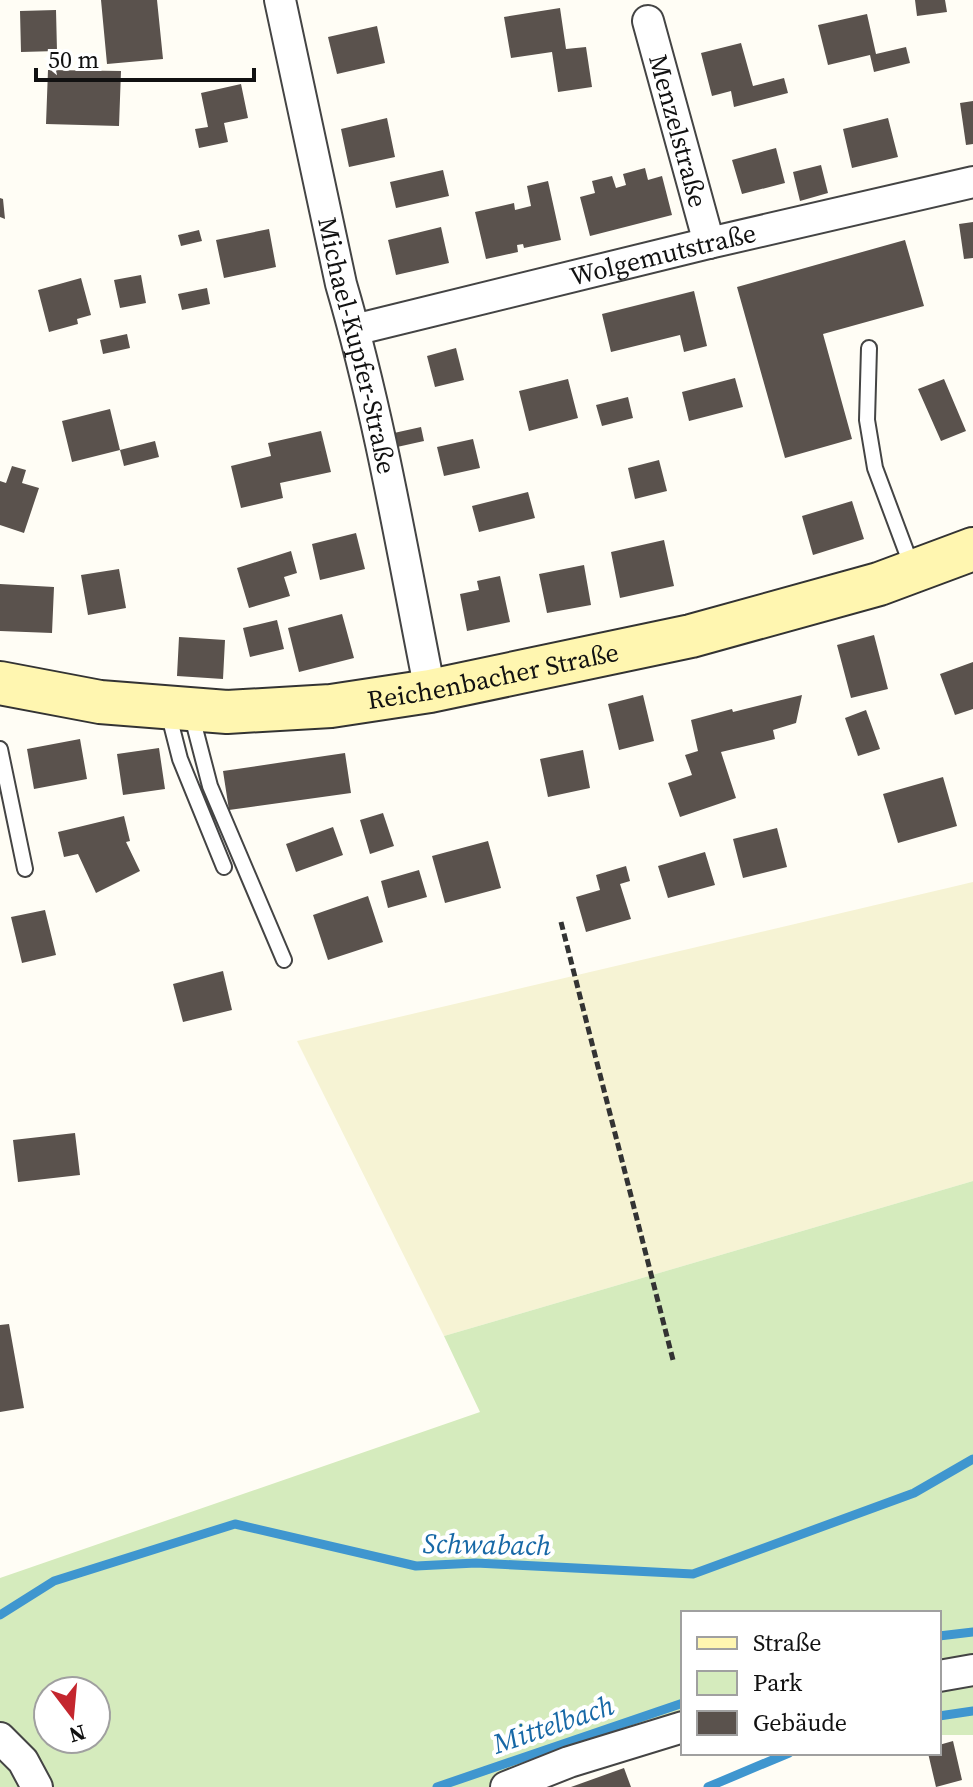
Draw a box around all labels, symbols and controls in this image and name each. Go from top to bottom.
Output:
scale bar [36,32,254,82]
text: 50 m [48,43,99,76]
street label: Menzelstraße [640,50,716,211]
street label: Michael-Kupfer-Straße [309,214,405,477]
street label: Wolgemutstraße [566,215,760,294]
street label: Reichenbacher Straße [365,634,622,718]
water label: Schwabach [422,1524,552,1564]
legend [681,1611,941,1755]
text: Straße [753,1626,821,1659]
text: Park [753,1666,803,1699]
north arrow [32,1675,112,1755]
water label: Mittelbach [486,1686,619,1763]
text: Gebäude [753,1706,847,1739]
text: N [66,1718,89,1751]

